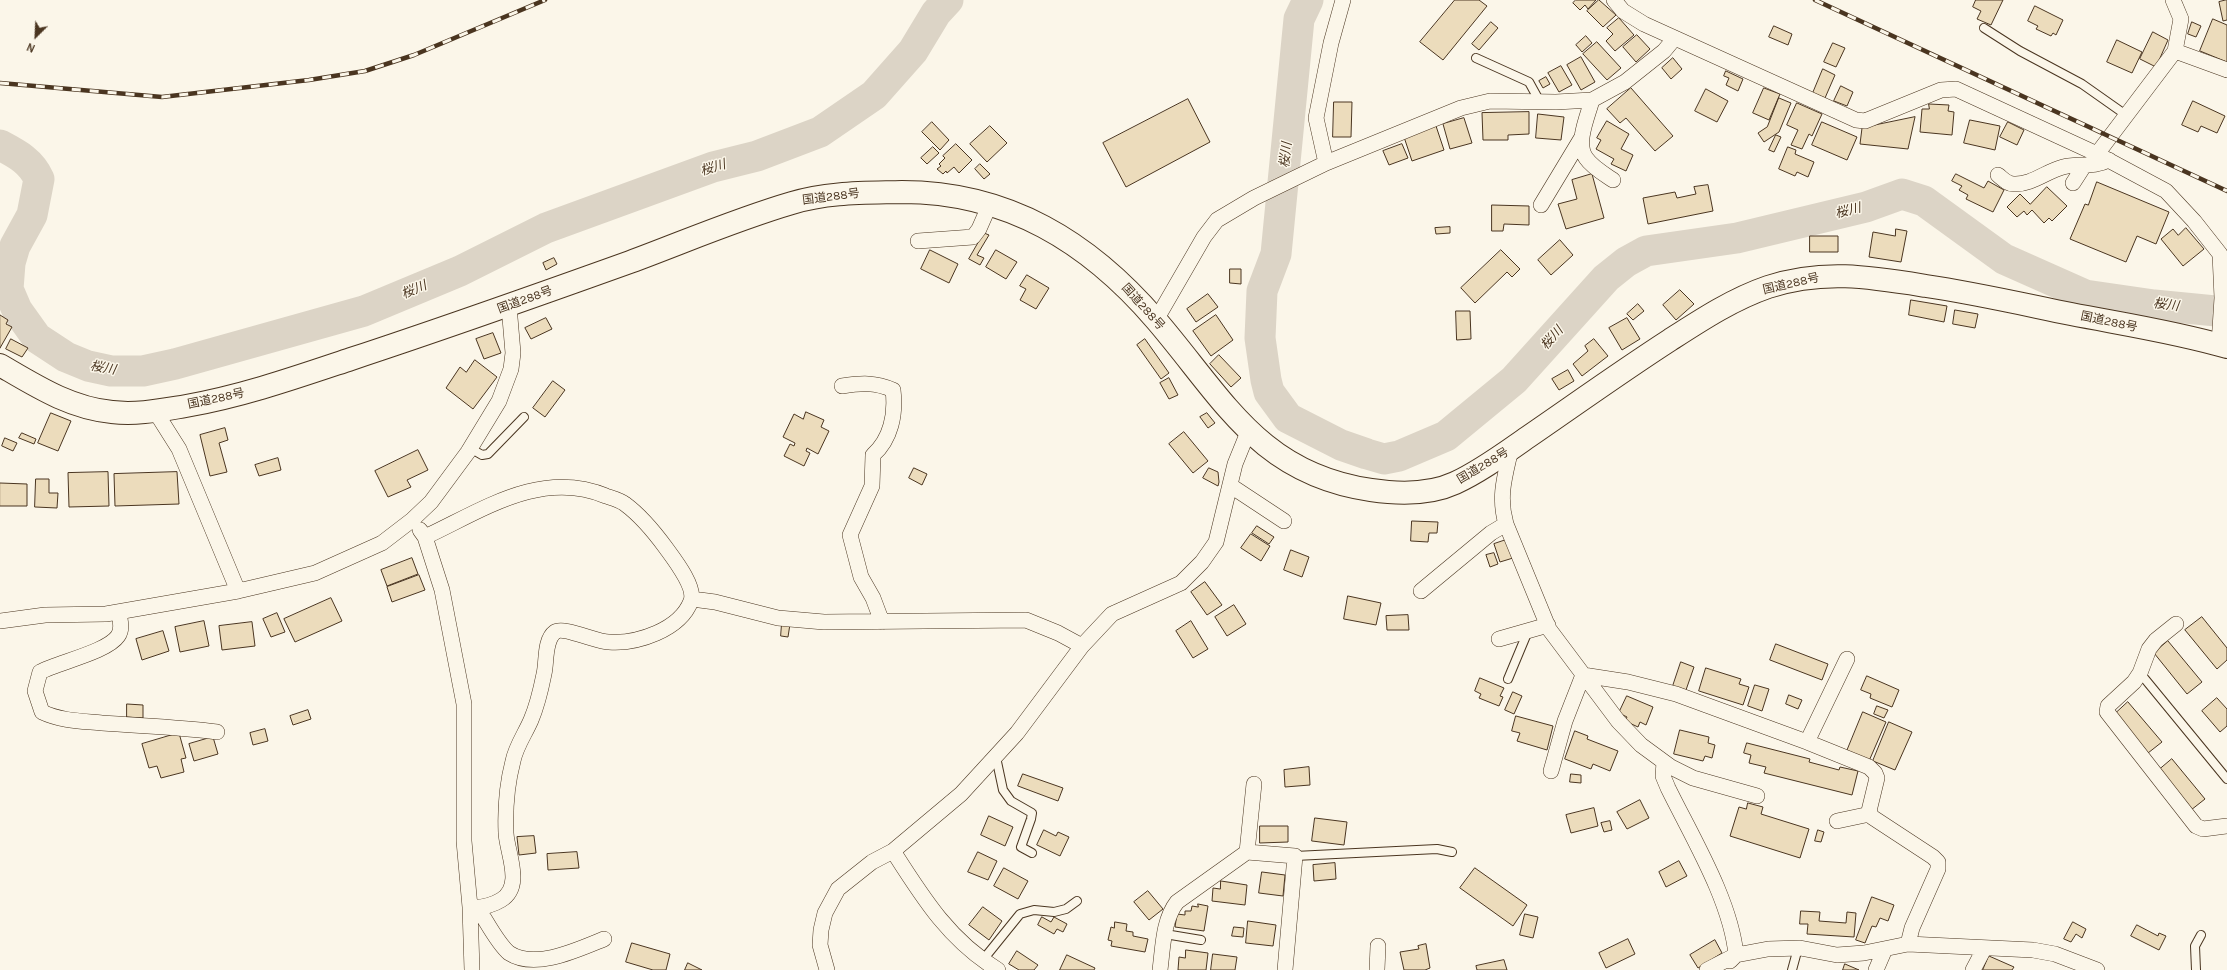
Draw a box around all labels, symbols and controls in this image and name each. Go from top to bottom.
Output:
north arrow [16,16,56,56]
text: N [25,40,37,55]
water label: 桜川 [1277,141,1295,169]
water label: 桜川 [698,157,728,179]
street label: 国道288号 [801,186,861,208]
water label: 桜川 [1833,200,1863,222]
street label: 国道288号 [1761,270,1821,298]
water label: 桜川 [399,278,429,302]
street label: 国道288号 [1118,281,1168,333]
street label: 国道288号 [495,283,555,317]
water label: 桜川 [2152,296,2180,314]
street label: 国道288号 [2079,309,2139,335]
water label: 桜川 [1538,323,1566,353]
water label: 桜川 [89,358,117,378]
street label: 国道288号 [186,386,246,412]
street label: 国道288号 [1455,445,1511,487]

